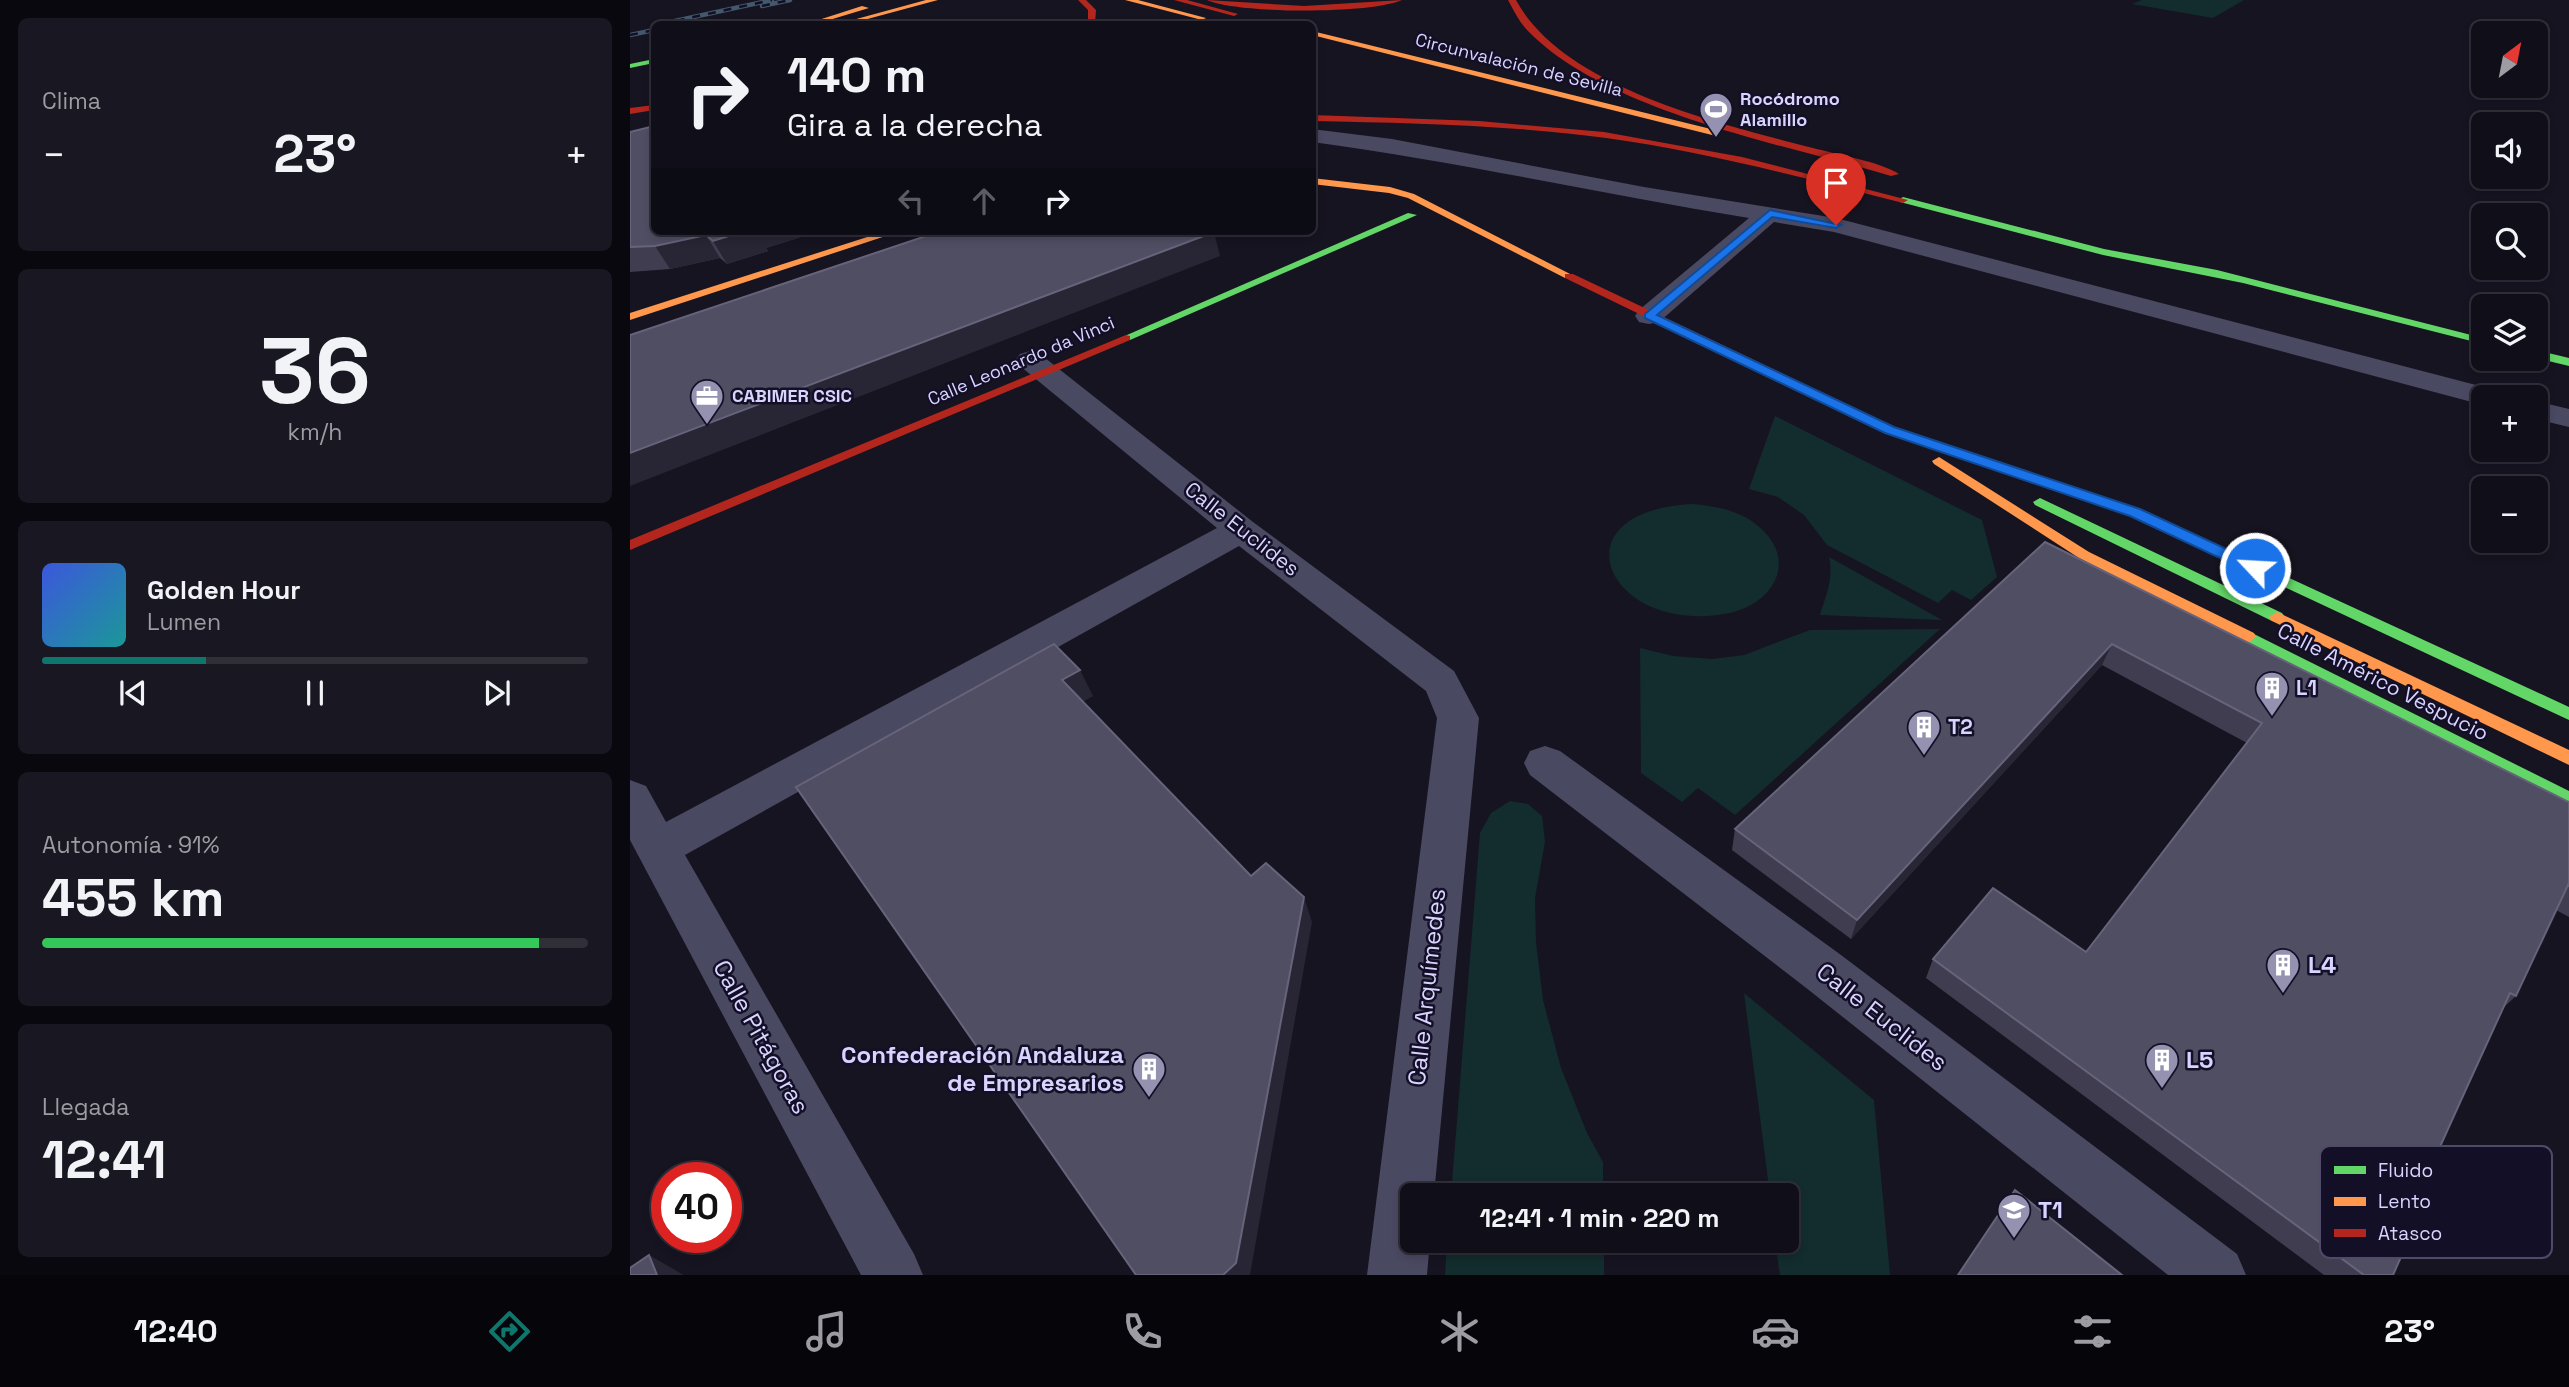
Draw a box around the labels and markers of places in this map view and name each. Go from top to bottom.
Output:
place label: Rocódromo Alamillo [1740,87,1840,131]
sports icon: Rocódromo Alamillo [1697,90,1735,139]
pin [1806,153,1866,225]
office icon: CABIMER CSIC [688,377,726,426]
place label: CABIMER CSIC [732,384,852,407]
building icon: L1 [2253,669,2291,718]
place label: L1 [2296,674,2317,701]
building icon: T2 [1905,708,1943,757]
place label: T2 [1948,713,1973,740]
building icon: L4 [2264,946,2302,995]
place label: L4 [2308,949,2336,980]
place label: Confederación Andaluza de Empresarios [841,1039,1124,1098]
building icon: L5 [2143,1041,2181,1090]
place label: L5 [2186,1044,2213,1075]
building icon: Confederación Andaluza de Empresarios [1130,1050,1168,1099]
school or university icon: T1 [1995,1191,2033,1240]
place label: T1 [2038,1194,2063,1225]

